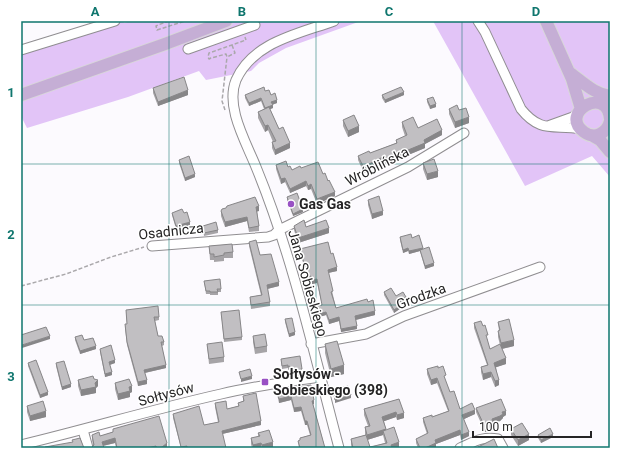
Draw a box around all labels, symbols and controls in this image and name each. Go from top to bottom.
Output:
text: A [91,4,100,19]
text: B [238,4,246,19]
text: C [385,4,394,19]
text: D [532,4,540,19]
text: 1 [7,85,15,100]
street label: Wróblińska [343,143,411,189]
place label: Gas Gas [299,196,351,212]
marker: Gas Gas [286,199,296,209]
street label: Osadnicza [138,220,204,242]
text: 2 [7,227,15,242]
street label: Jana Sobieskiego [285,228,331,338]
street label: Grodzka [394,280,448,312]
place label: Sołtysów - Sobieskiego (398) [273,366,388,399]
text: 3 [7,369,15,384]
marker: Sołtysów - Sobieskiego (398) [260,377,270,387]
street label: Sołtysów [136,379,196,409]
scale bar [473,413,591,439]
text: 100 m [479,420,513,434]

